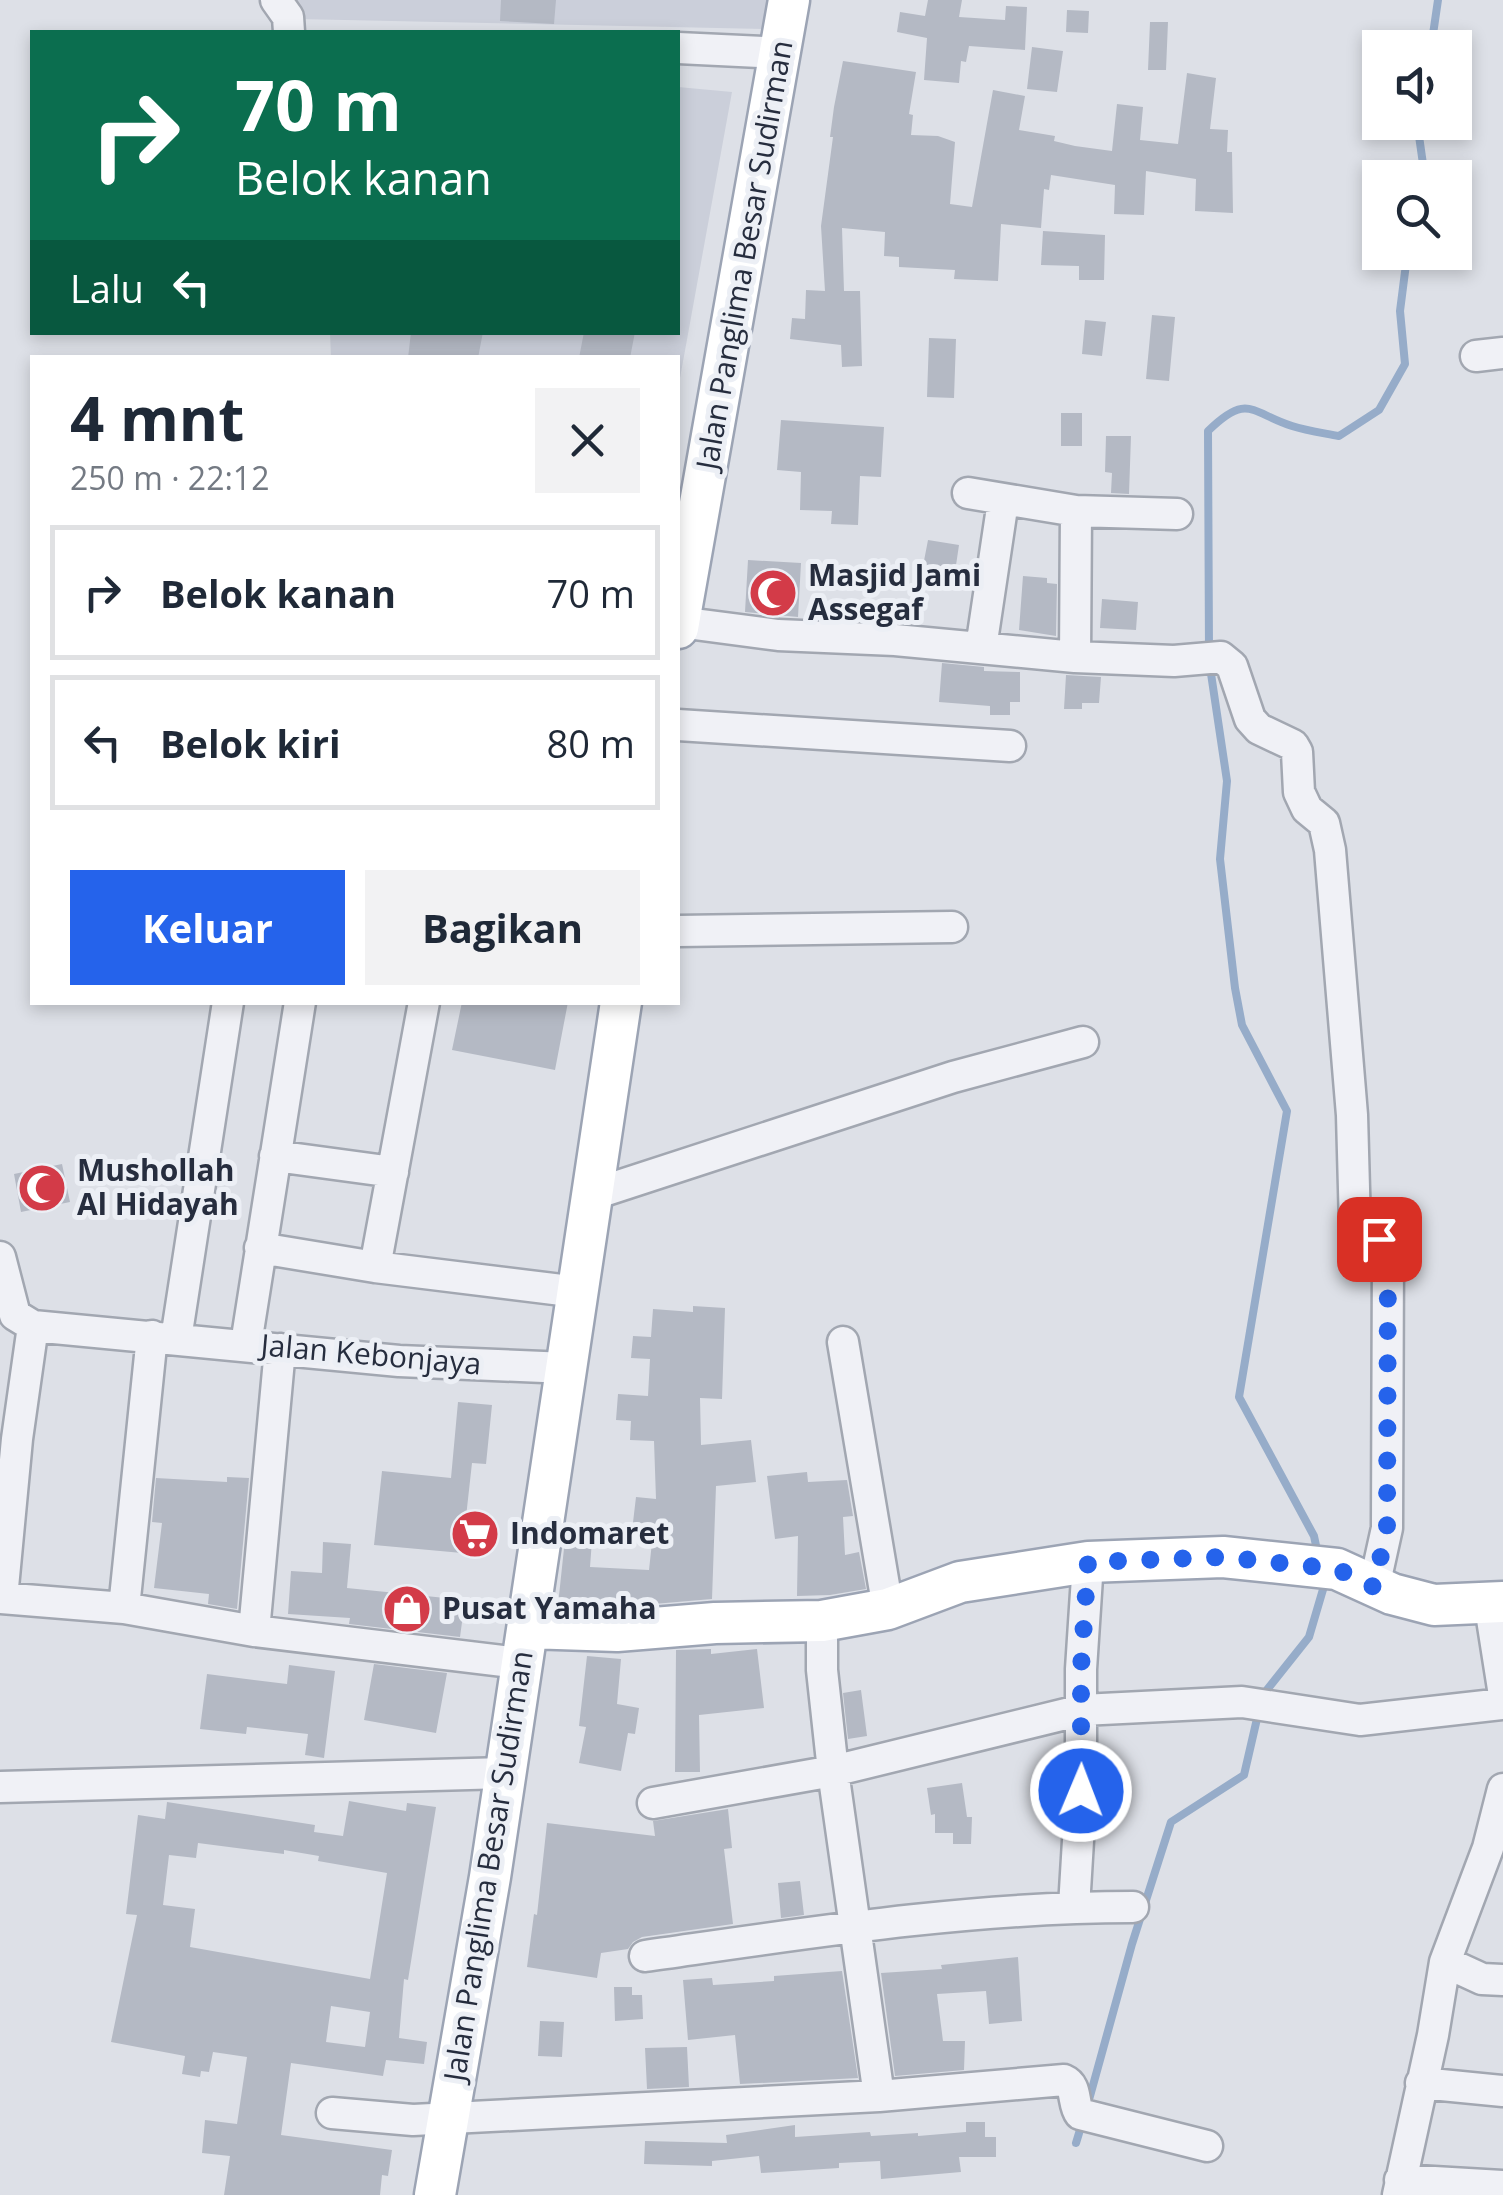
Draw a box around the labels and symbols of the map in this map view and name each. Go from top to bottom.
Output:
street label: Jalan Panglima Besar Sudirman [685,37,801,475]
place label: Masjid Jami Assegaf [808,554,981,629]
mosque icon: Masjid Jami Assegaf [747,567,799,619]
place label: Mushollah Al Hidayah [77,1149,239,1224]
mosque icon: Mushollah Al Hidayah [16,1162,68,1214]
pin [1337,1197,1422,1282]
street label: Jalan Kebonjaya [256,1323,483,1384]
supermarket icon: Indomaret [449,1508,501,1560]
place label: Indomaret [510,1512,669,1553]
shop icon: Pusat Yamaha [381,1583,433,1635]
place label: Pusat Yamaha [442,1587,657,1628]
street label: Jalan Panglima Besar Sudirman [433,1648,542,2087]
position arrow [1029,1739,1133,1843]

